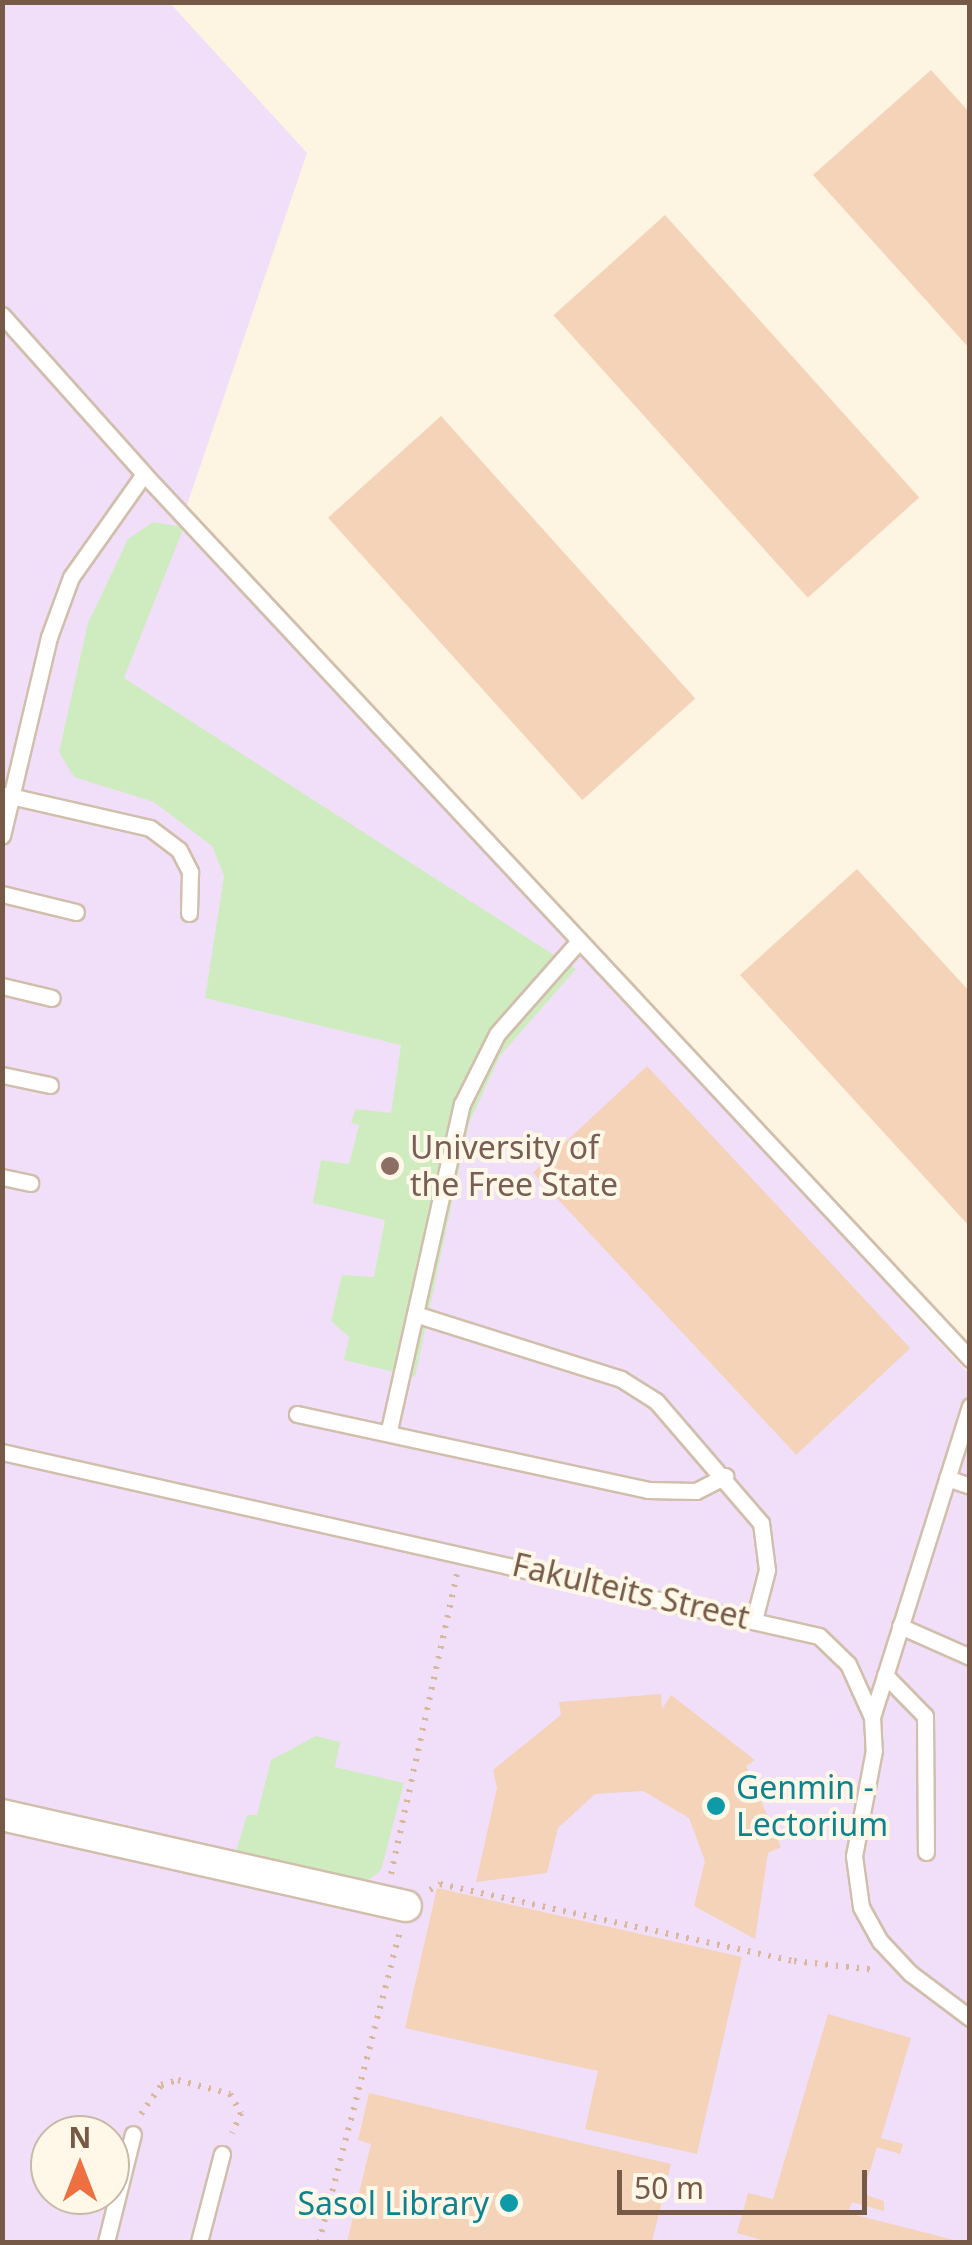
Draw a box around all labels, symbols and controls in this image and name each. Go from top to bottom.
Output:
place label: University of the Free State [410,1129,618,1204]
marker: University of the Free State [379,1155,401,1177]
street label: Fakulteits Street [509,1545,753,1637]
place label: Genmin - Lectorium [736,1769,888,1844]
marker: Genmin - Lectorium [705,1795,727,1817]
north arrow [30,2115,130,2215]
text: N [69,2118,91,2156]
scale bar [622,2150,872,2212]
text: 50 m [634,2167,704,2208]
place label: Sasol Library [297,2184,489,2222]
marker: Sasol Library [498,2192,520,2214]

